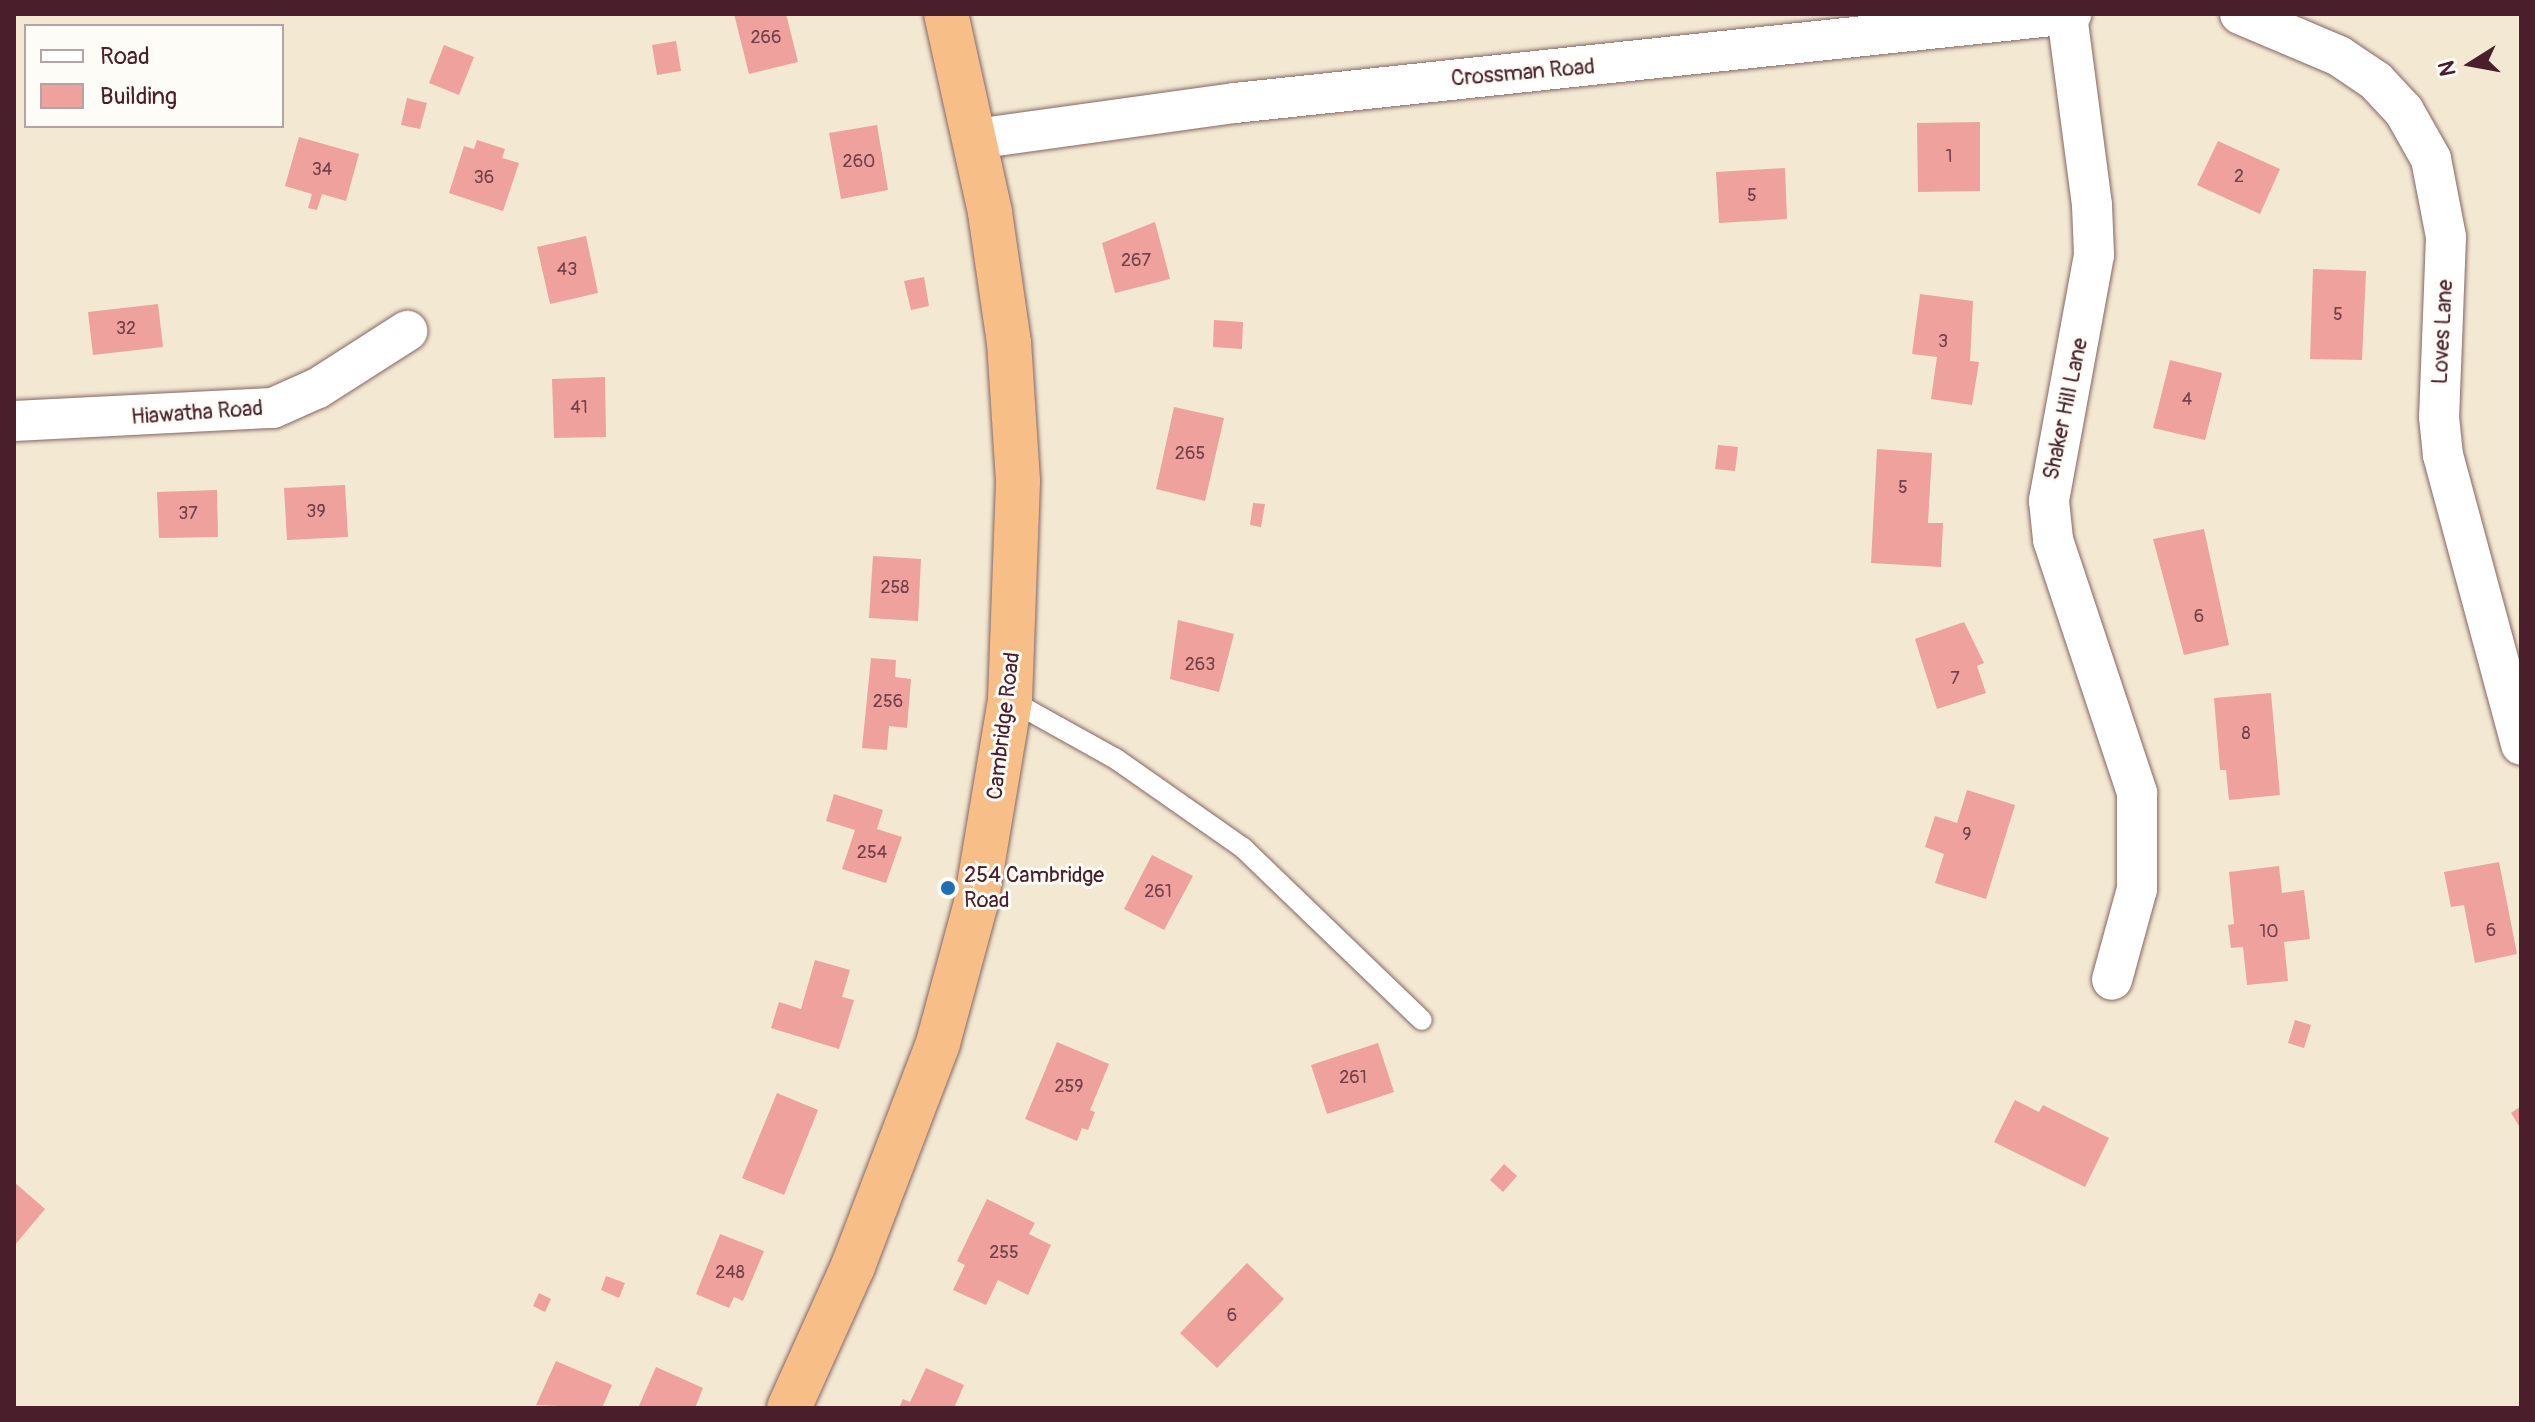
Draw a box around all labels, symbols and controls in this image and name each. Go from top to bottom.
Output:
legend [24,24,284,128]
north arrow [2431,24,2511,104]
house number: 266 [750,27,782,49]
text: Road [100,42,150,71]
street label: Crossman Road [1450,54,1596,92]
text: N [2432,59,2463,79]
text: Building [100,82,177,111]
house number: 1 [1945,146,1953,168]
house number: 260 [843,151,875,173]
house number: 34 [312,159,332,181]
house number: 2 [2234,166,2244,188]
house number: 36 [474,167,494,189]
house number: 5 [1747,185,1757,207]
house number: 267 [1121,250,1151,272]
house number: 43 [557,259,577,281]
street label: Loves Lane [2427,279,2459,385]
house number: 5 [2333,304,2343,326]
house number: 32 [116,318,136,340]
house number: 3 [1938,331,1948,353]
street label: Shaker Hill Lane [2038,336,2094,482]
house number: 4 [2182,389,2192,411]
street label: Hiawatha Road [130,395,264,431]
house number: 41 [570,397,588,419]
house number: 265 [1175,443,1205,465]
house number: 5 [1898,477,1908,499]
house number: 39 [306,501,326,523]
house number: 37 [178,503,198,525]
house number: 258 [881,577,909,599]
house number: 6 [2194,606,2204,628]
street label: Cambridge Road [982,651,1026,801]
house number: 263 [1185,654,1215,676]
house number: 7 [1950,668,1960,690]
house number: 256 [873,691,903,713]
house number: 8 [2241,723,2251,745]
house number: 9 [1962,824,1972,846]
house number: 254 [857,842,887,864]
place label: 254 Cambridge Road [964,862,1104,914]
marker: 254 Cambridge Road [939,879,957,897]
house number: 261 [1144,881,1172,903]
house number: 6 [2486,920,2496,942]
house number: 10 [2259,921,2279,943]
house number: 261 [1339,1067,1367,1089]
house number: 259 [1054,1076,1084,1098]
house number: 255 [989,1242,1019,1264]
house number: 248 [715,1262,745,1284]
house number: 6 [1227,1305,1237,1327]

